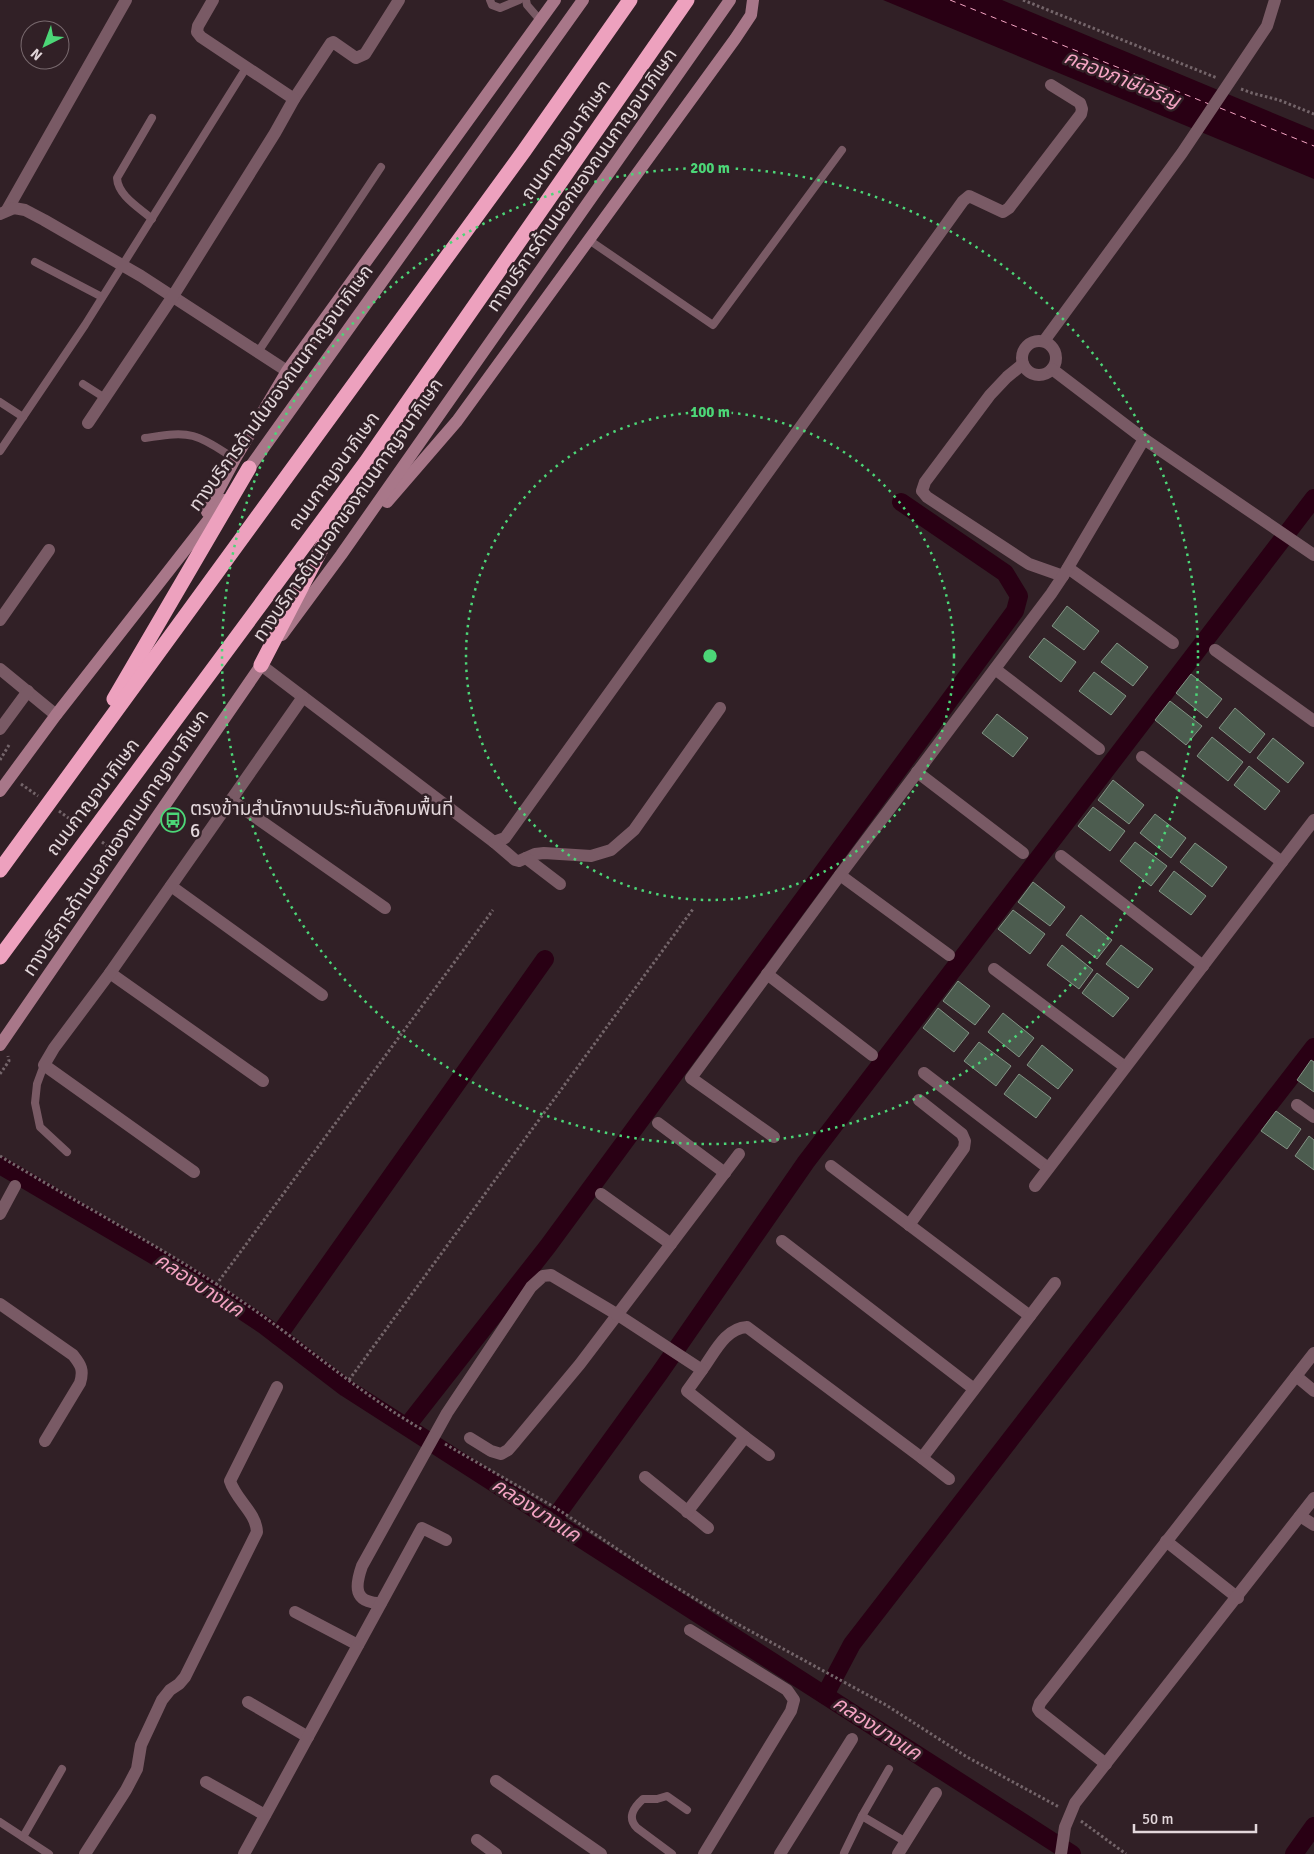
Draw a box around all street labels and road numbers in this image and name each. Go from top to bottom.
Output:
street label: ทางบริการด้านนอกของถนนกาญจนาภิเษก [482,44,682,316]
street label: ถนนกาญจนาภิเษก [516,75,616,205]
street label: ทางบริการด้านในของถนนกาญจนาภิเษก [184,260,378,516]
street label: ทางบริการด้านนอกของถนนกาญจนาภิเษก [248,374,448,646]
street label: ถนนกาญจนาภิเษก [283,407,385,535]
street label: ทางบริการด้านนอกของถนนกาญจนาภิเษก [18,705,214,981]
street label: ถนนกาญจนาภิเษก [41,733,145,861]

